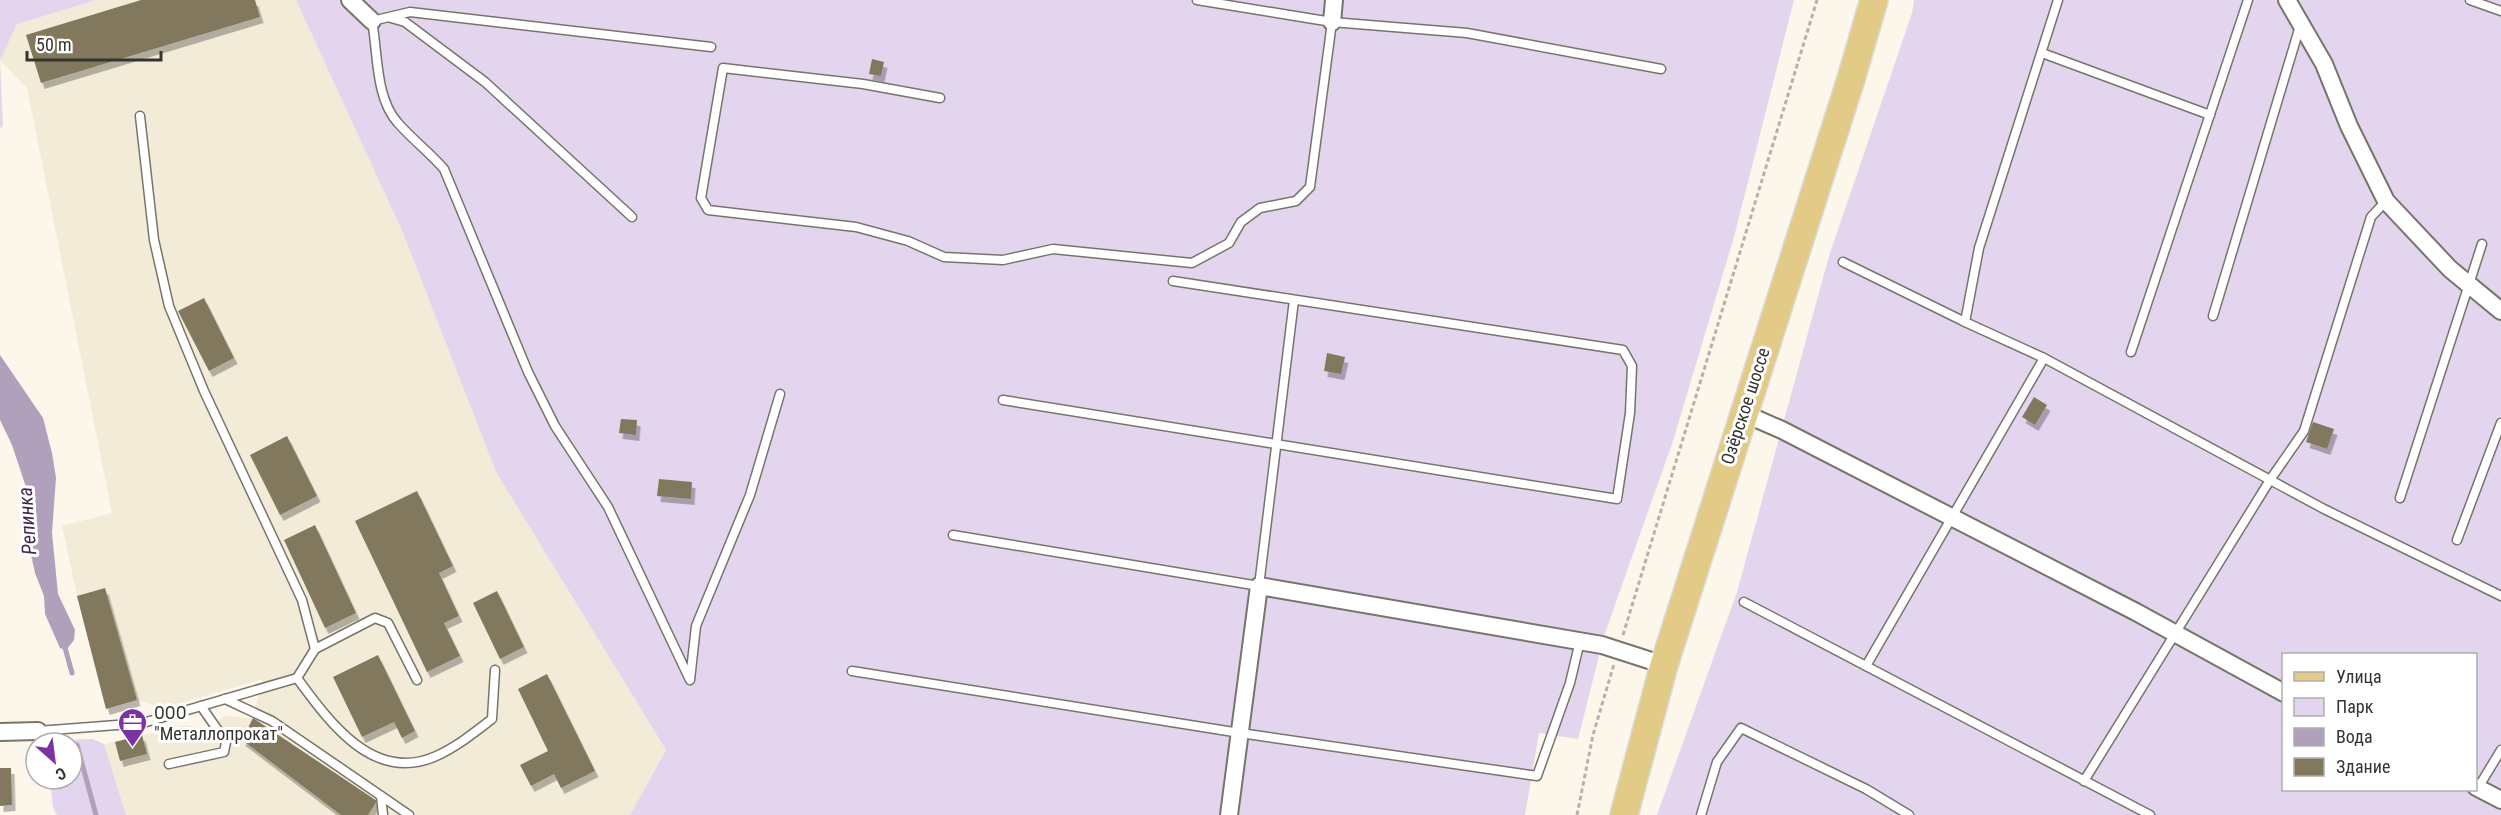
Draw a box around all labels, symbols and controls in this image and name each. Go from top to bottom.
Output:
scale bar [27,24,160,62]
text: 50 m [36,34,71,55]
street label: Озёрское шоссе [1716,345,1774,467]
water label: Репинка [13,486,41,556]
legend [2282,653,2477,791]
text: Улица [2336,666,2382,687]
text: Парк [2336,696,2374,717]
place label: ООО "Металлопрокат" [154,702,283,744]
office icon: ООО "Металлопрокат" [117,706,149,748]
text: Вода [2336,726,2373,747]
north arrow [24,731,84,791]
text: Здание [2336,756,2390,777]
text: С [52,763,69,784]

